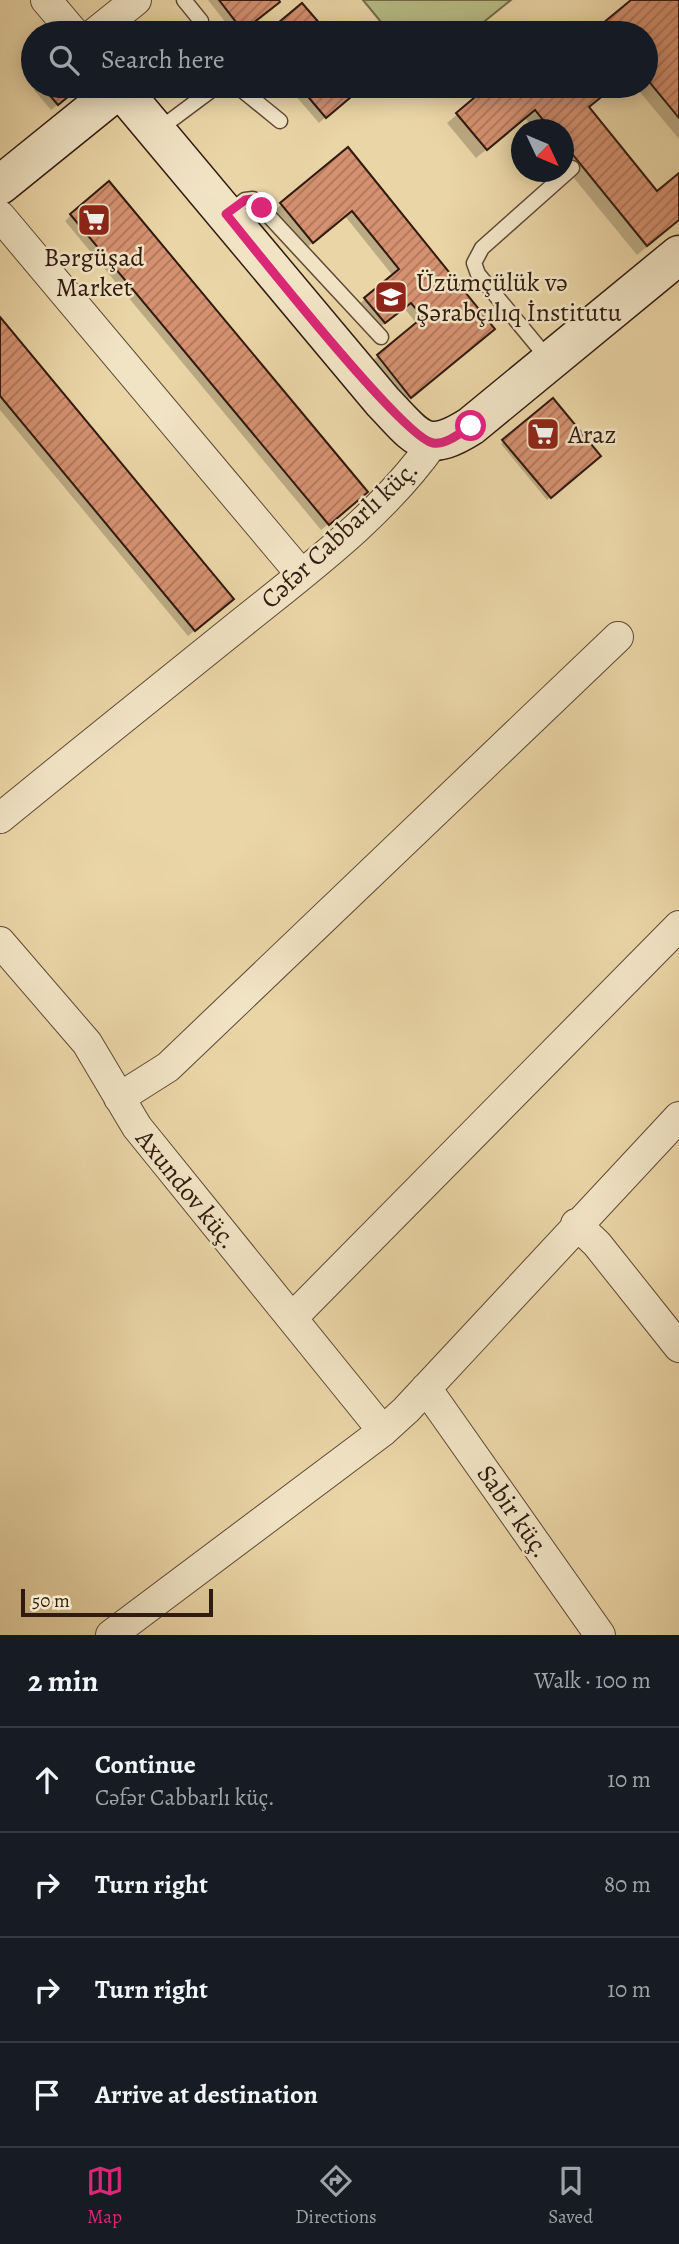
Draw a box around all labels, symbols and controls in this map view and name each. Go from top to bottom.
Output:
search box [21,21,658,98]
icon: search [45,41,83,79]
text: Search here [101,42,225,77]
north arrow [511,119,574,182]
route end [246,192,277,223]
supermarket icon: Bərgüşad Market [75,201,113,239]
place label: Bərgüşad Market [44,240,144,305]
place label: Üzümçülük və Şərabçılıq İnstitutu [416,265,622,330]
school or university icon: Üzümçülük və Şərabçılıq İnstitutu [372,278,410,316]
route start [455,410,486,441]
supermarket icon: Araz [524,415,562,453]
place label: Araz [567,417,616,452]
street label: Cəfər Cabbarlı küç. [253,452,426,616]
street label: Axundov küç. [127,1121,246,1256]
street label: Sabir küç. [469,1458,558,1565]
scale bar [21,1586,214,1618]
text: 50 m [32,1588,70,1614]
text: 2 min [28,1661,98,1701]
text: Walk · 100 m [534,1665,651,1696]
text: Continue [95,1747,196,1782]
icon: ahead [28,1761,66,1799]
text: 10 m [607,1764,651,1795]
text: Cəfər Cabbarlı küç. [95,1782,275,1813]
icon: right [28,1866,66,1904]
text: Turn right [95,1867,208,1902]
text: 80 m [604,1869,651,1900]
icon: right [28,1971,66,2009]
text: Turn right [95,1972,208,2007]
text: 10 m [607,1974,651,2005]
icon: arrive [28,2076,66,2114]
text: Arrive at destination [95,2077,318,2112]
tab: Map [86,2162,124,2230]
tab: Directions [295,2162,377,2230]
tab: Saved [548,2162,593,2230]

